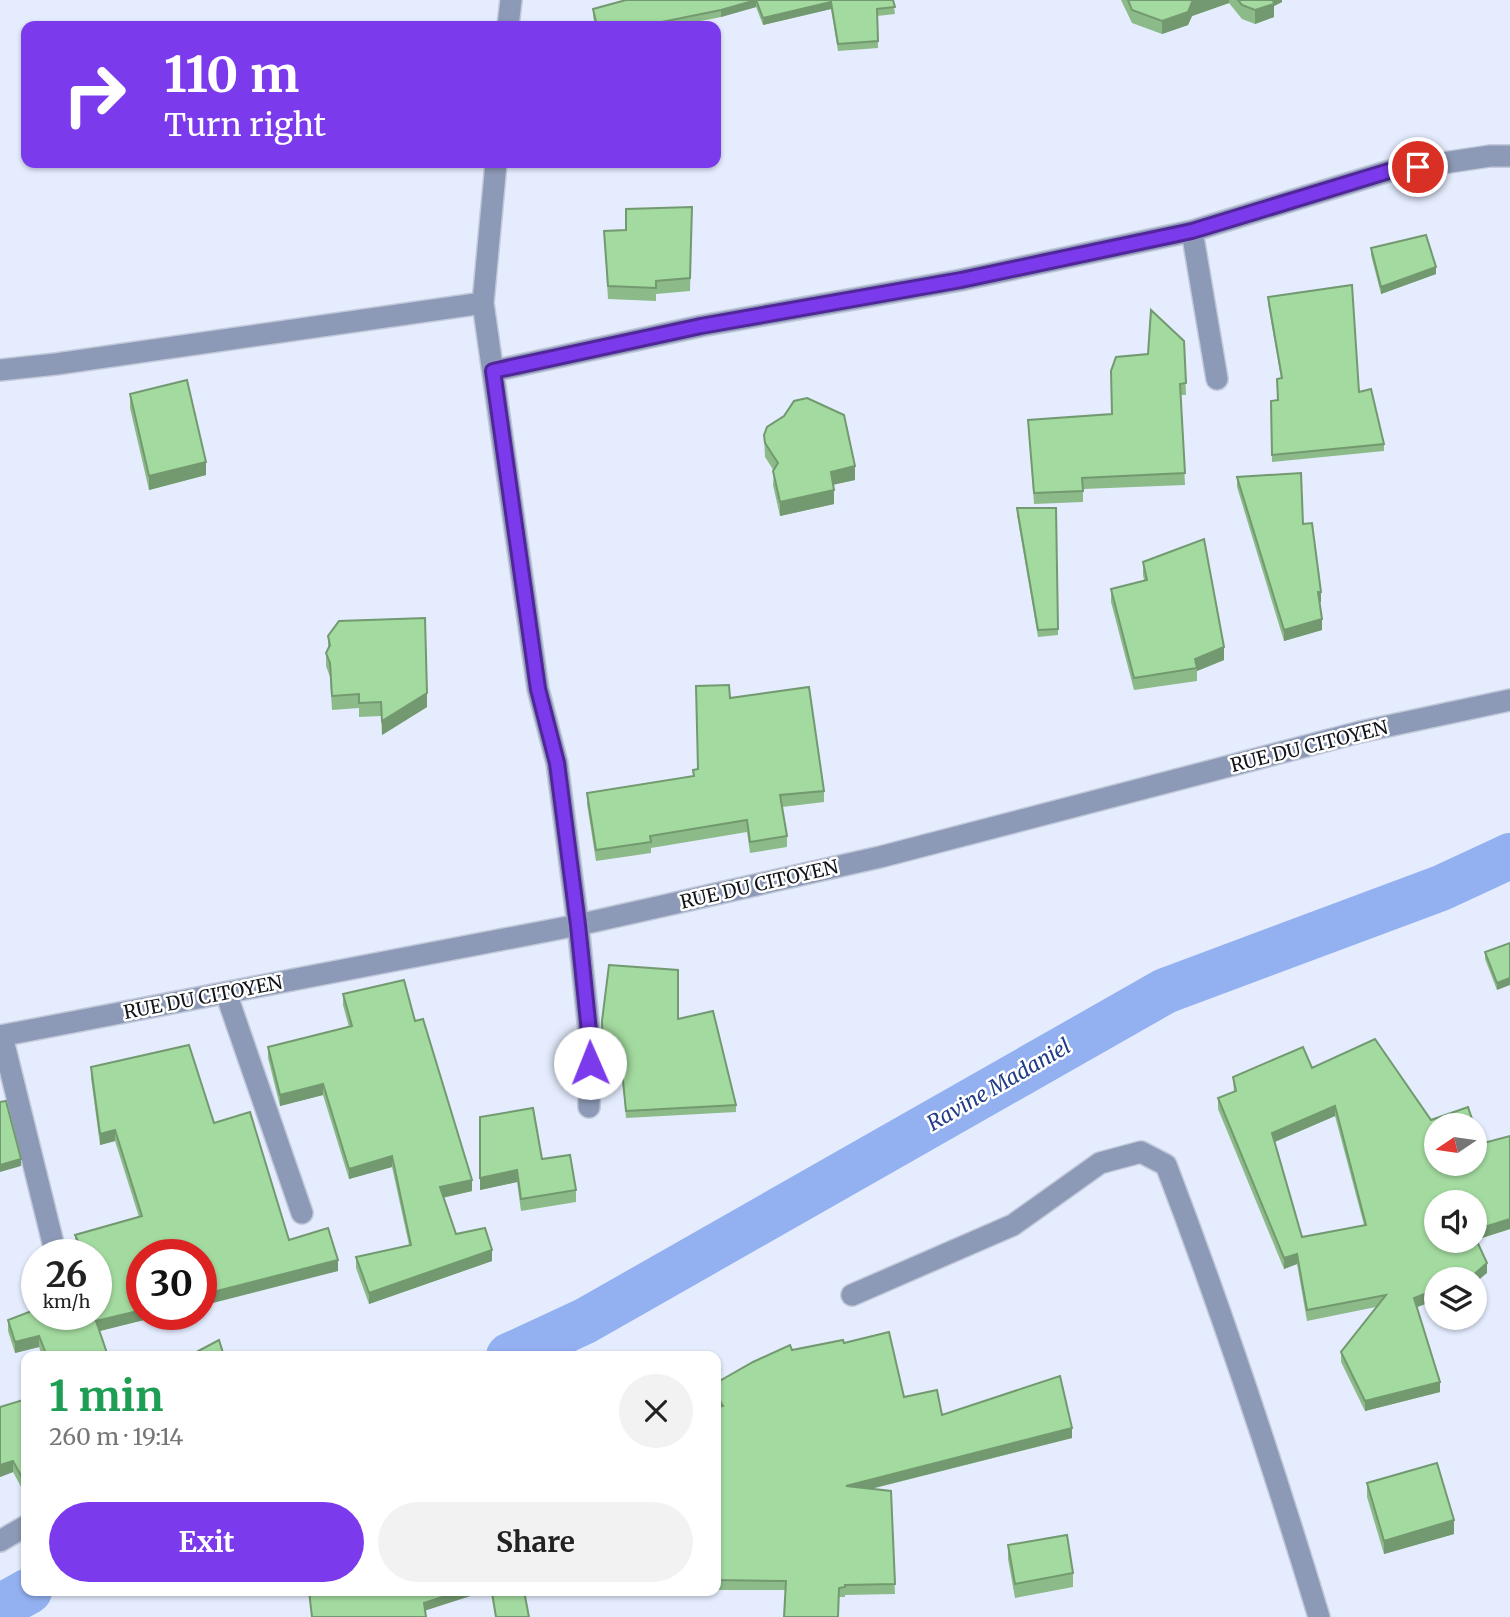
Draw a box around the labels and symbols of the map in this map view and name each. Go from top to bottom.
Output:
pin [1388,137,1448,197]
street label: RUE DU CITOYEN [1228,715,1390,777]
street label: RUE DU CITOYEN [678,854,841,914]
street label: RUE DU CITOYEN [121,970,285,1024]
position arrow [553,1026,627,1100]
water label: Ravine Madaniel [922,1033,1075,1137]
north arrow [1424,1113,1488,1176]
speed limit sign: 30 [126,1239,217,1330]

